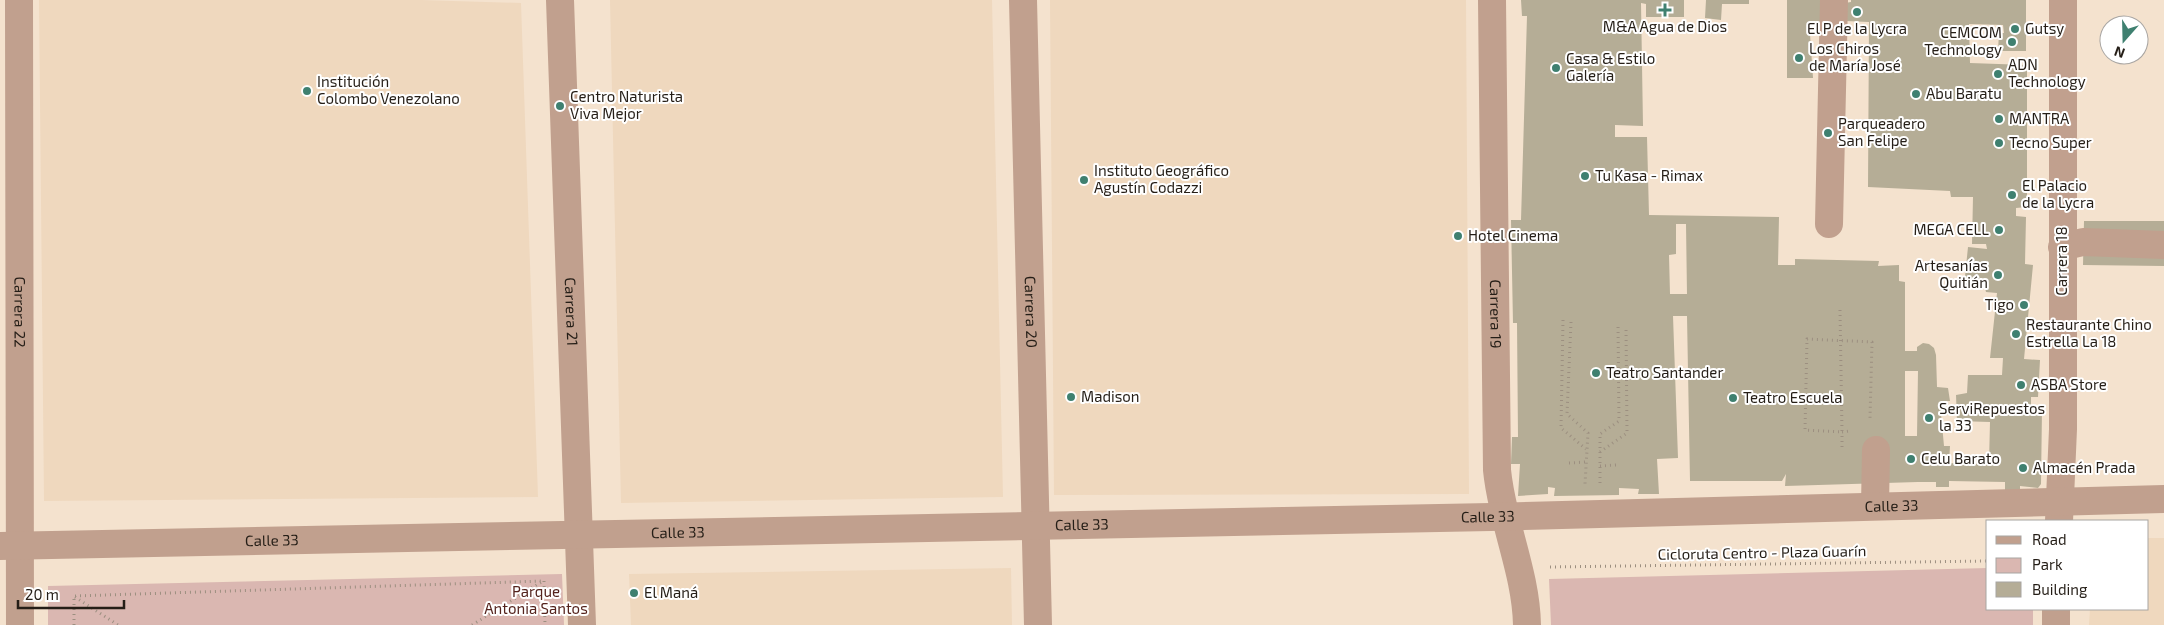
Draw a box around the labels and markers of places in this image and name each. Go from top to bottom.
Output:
marker: M&A Agua de Dios [1659,4,1671,16]
marker: El P de la Lycra [1851,6,1863,18]
place label: M&A Agua de Dios [1603,17,1727,35]
place label: El P de la Lycra [1807,19,1907,37]
place label: Gutsy [2025,19,2064,37]
place label: CEMCOM Technology [1924,23,2002,58]
marker: Gutsy [2009,23,2021,35]
marker: CEMCOM Technology [2006,36,2018,48]
place label: Los Chiros de María José [1809,39,1901,74]
place label: Casa & Estilo Galería [1566,49,1655,84]
marker: Los Chiros de María José [1793,52,1805,64]
place label: ADN Technology [2008,55,2086,90]
marker: Casa & Estilo Galería [1550,62,1562,74]
marker: ADN Technology [1992,68,2004,80]
place label: Institución Colombo Venezolano [317,72,460,107]
place label: Abu Baratu [1926,84,2002,102]
marker: Institución Colombo Venezolano [301,85,313,97]
place label: Centro Naturista Viva Mejor [570,87,683,123]
marker: Abu Baratu [1910,88,1922,100]
marker: Centro Naturista Viva Mejor [554,100,566,112]
place label: MANTRA [2009,109,2070,127]
marker: MANTRA [1993,113,2005,125]
place label: Parqueadero San Felipe [1838,114,1925,149]
marker: Parqueadero San Felipe [1822,127,1834,139]
place label: Tecno Super [2009,133,2092,151]
marker: Tecno Super [1993,137,2005,149]
place label: Instituto Geográfico Agustín Codazzi [1094,161,1229,196]
place label: Tu Kasa - Rimax [1595,166,1703,184]
marker: Tu Kasa - Rimax [1579,170,1591,182]
marker: Instituto Geográfico Agustín Codazzi [1078,174,1090,186]
place label: El Palacio de la Lycra [2022,176,2094,211]
marker: El Palacio de la Lycra [2006,189,2018,201]
place label: MEGA CELL [1913,220,1989,238]
marker: MEGA CELL [1993,224,2005,236]
place label: Hotel Cinema [1468,226,1558,244]
marker: Hotel Cinema [1452,230,1464,242]
place label: Artesanías Quitián [1915,256,1988,292]
marker: Artesanías Quitián [1992,269,2004,281]
place label: Tigo [1985,295,2014,313]
marker: Tigo [2018,299,2030,311]
place label: Restaurante Chino Estrella La 18 [2026,315,2152,350]
marker: Restaurante Chino Estrella La 18 [2010,328,2022,340]
place label: Teatro Santander [1606,363,1723,381]
marker: Teatro Santander [1590,367,1602,379]
place label: ASBA Store [2031,375,2107,393]
marker: ASBA Store [2015,379,2027,391]
place label: Madison [1081,387,1140,405]
place label: Teatro Escuela [1743,388,1842,406]
marker: Madison [1065,391,1077,403]
marker: Teatro Escuela [1727,392,1739,404]
place label: ServiRepuestos la 33 [1939,399,2045,434]
marker: ServiRepuestos la 33 [1923,412,1935,424]
place label: Celu Barato [1921,449,2000,467]
marker: Celu Barato [1905,453,1917,465]
place label: Almacén Prada [2033,458,2135,476]
marker: Almacén Prada [2017,462,2029,474]
place label: El Maná [644,583,698,601]
marker: El Maná [628,587,640,599]

